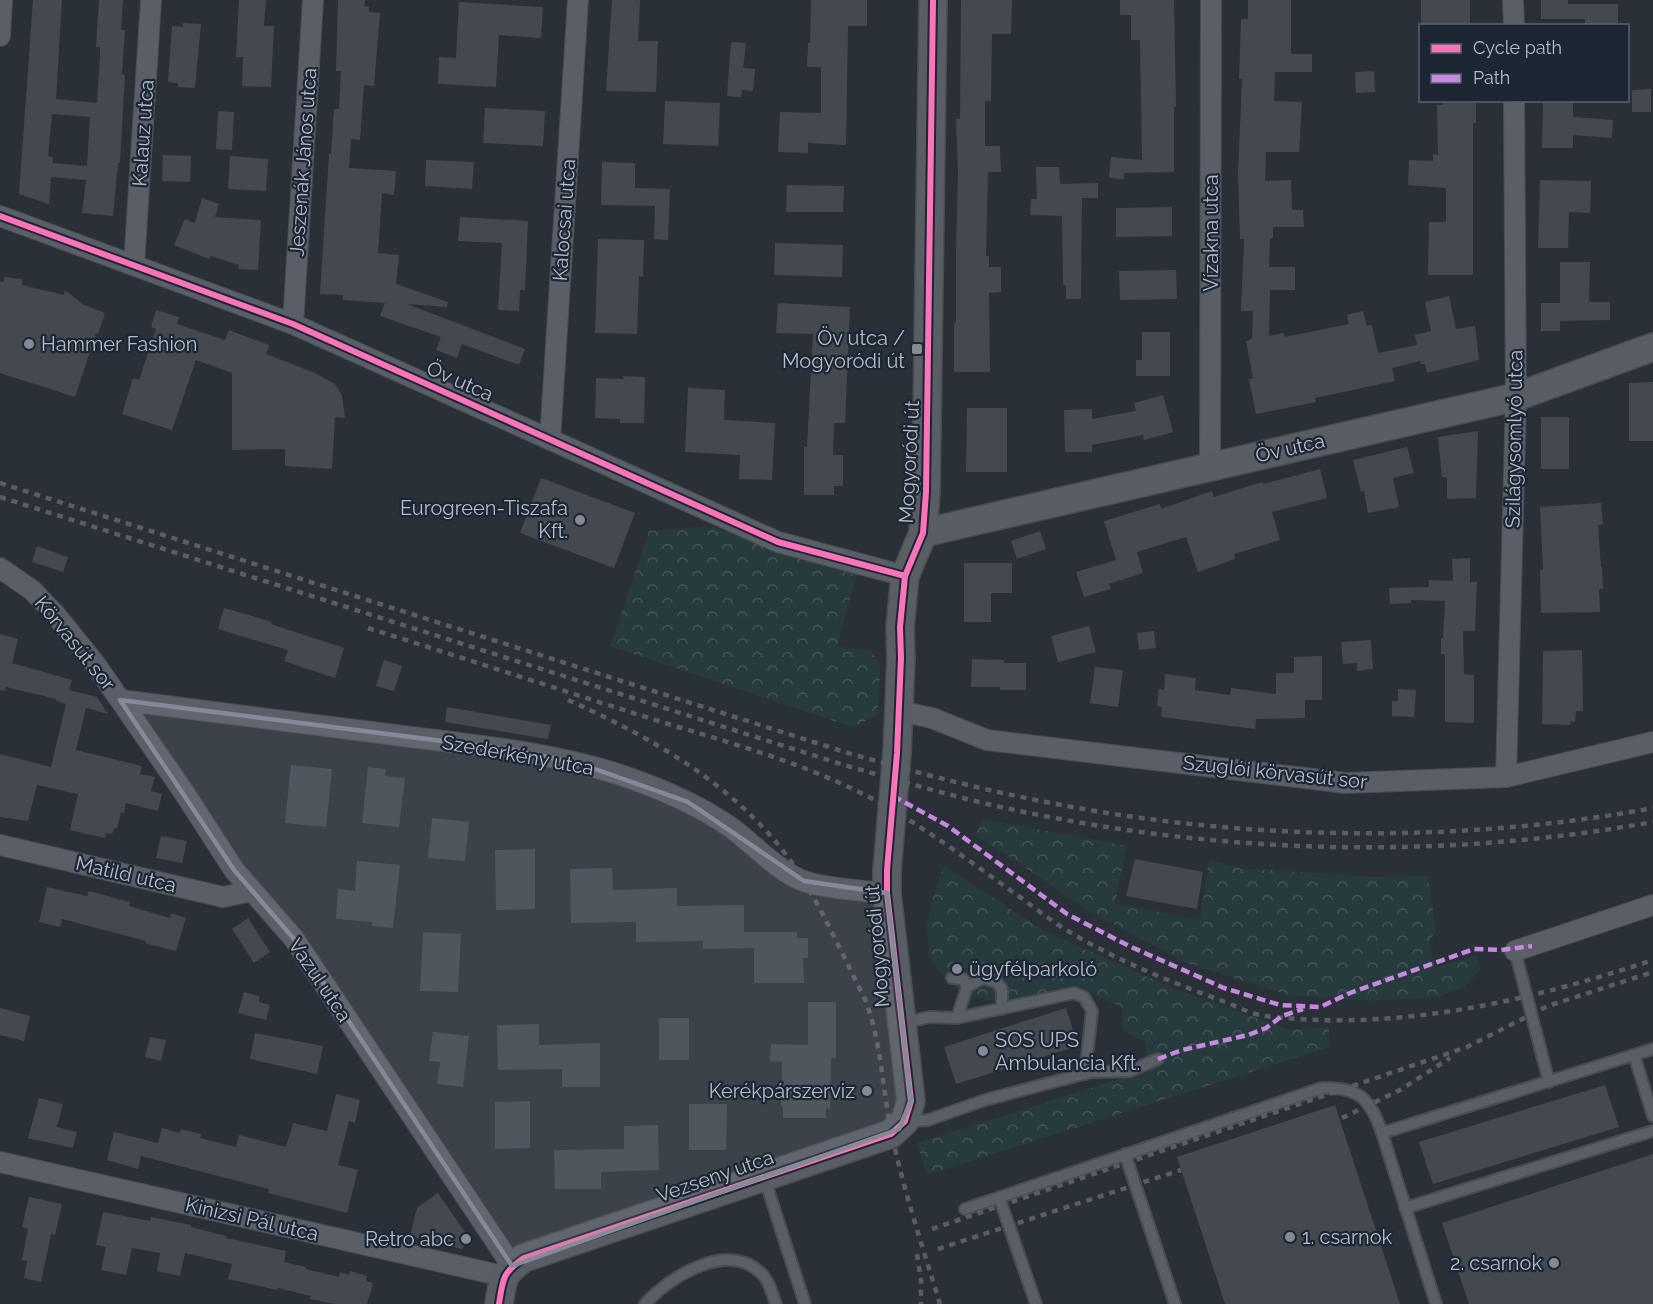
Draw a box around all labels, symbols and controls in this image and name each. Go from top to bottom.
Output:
legend [1419,24,1629,102]
text: Cycle path [1473,37,1562,58]
street label: Jeszenák János utca [284,67,322,257]
text: Path [1473,67,1510,88]
street label: Kalauz utca [127,79,159,187]
street label: Kalocsai utca [548,158,580,282]
street label: Vízakna utca [1199,174,1223,292]
place label: Öv utca / Mogyoródi út [782,326,905,373]
place label: Hammer Fashion [41,332,197,356]
marker: Hammer Fashion [22,337,36,351]
marker: Öv utca / Mogyoródi út [910,342,924,356]
street label: Szilágysomlyó utca [1500,350,1528,528]
street label: Öv utca [423,356,497,406]
street label: Mogyoródi út [894,400,924,524]
street label: Öv utca [1253,428,1327,468]
place label: Eurogreen-Tiszafa Kft. [400,496,568,543]
marker: Eurogreen-Tiszafa Kft. [573,513,587,527]
street label: Körvasút sor [30,591,120,695]
street label: Szederkény utca [440,730,596,780]
street label: Szuglói körvasút sor [1182,750,1368,794]
street label: Matild utca [73,851,179,897]
street label: Mogyoródi út [860,883,894,1008]
street label: Vazul utca [283,934,357,1026]
place label: ügyfélparkoló [969,957,1097,981]
marker: ügyfélparkoló [950,962,964,976]
place label: SOS UPS Ambulancia Kft. [995,1028,1140,1075]
marker: SOS UPS Ambulancia Kft. [976,1044,990,1058]
place label: Kerékpárszerviz [709,1079,855,1103]
marker: Kerékpárszerviz [860,1084,874,1098]
street label: Vezseny utca [653,1145,777,1207]
street label: Kinizsi Pál utca [183,1192,321,1246]
place label: 1. csarnok [1302,1225,1393,1249]
place label: Retro abc [365,1227,454,1251]
marker: 1. csarnok [1283,1230,1297,1244]
marker: Retro abc [459,1232,473,1246]
place label: 2. csarnok [1450,1251,1542,1275]
marker: 2. csarnok [1547,1256,1561,1270]

